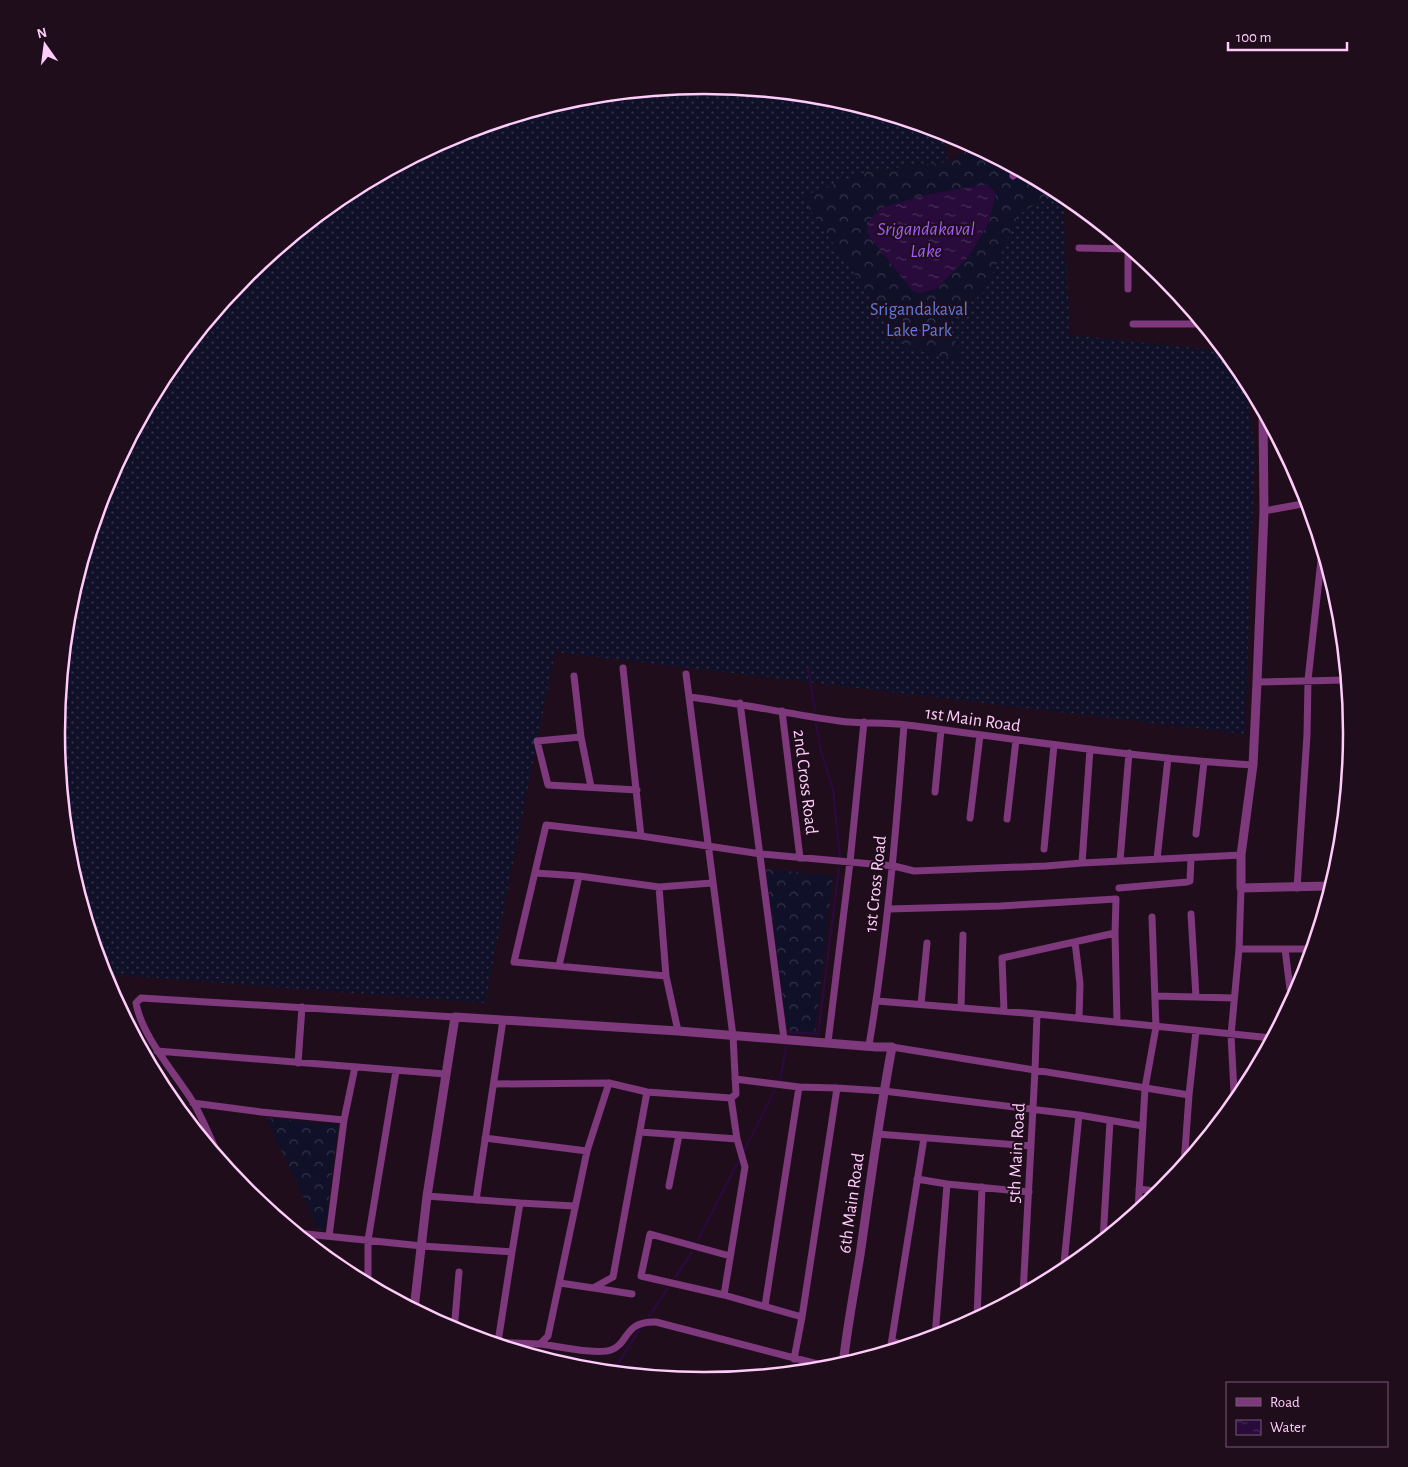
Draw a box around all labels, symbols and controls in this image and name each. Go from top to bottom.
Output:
north arrow [20,20,70,70]
scale bar [1228,20,1347,52]
text: N [36,25,49,41]
text: 100 m [1236,30,1271,45]
water label: Srigandakaval Lake [877,220,975,261]
park label: Srigandakaval Lake Park [870,301,968,340]
street label: 1st Main Road [924,704,1022,736]
street label: 2nd Cross Road [790,729,820,836]
street label: 1st Cross Road [862,835,890,933]
street label: 5th Main Road [1005,1102,1029,1204]
street label: 6th Main Road [836,1152,868,1255]
legend [1226,1382,1388,1447]
text: Road [1270,1395,1300,1410]
text: Water [1270,1420,1306,1435]

